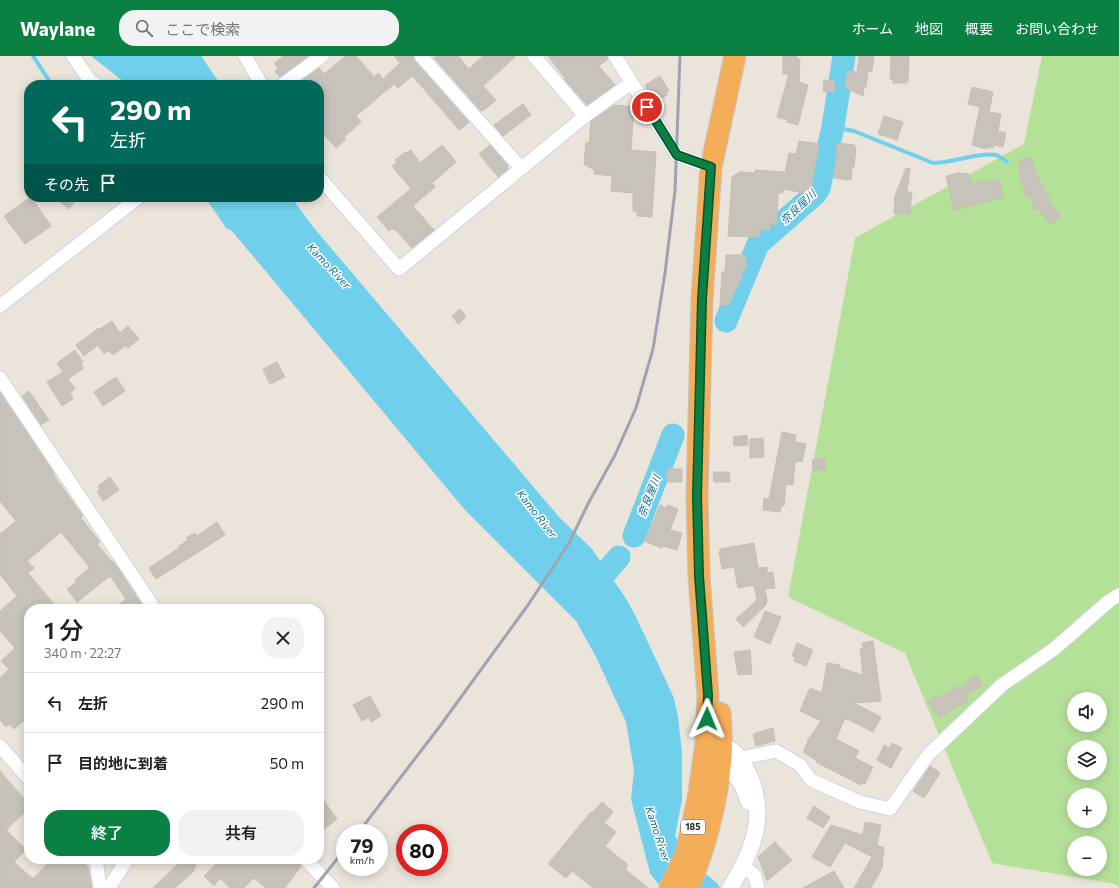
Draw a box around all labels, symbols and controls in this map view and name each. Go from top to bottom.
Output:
search box [119,10,399,46]
text: Waylane [20,17,95,40]
icon: search [133,17,155,39]
text: ここで検索 [165,20,240,38]
text: ホーム [851,20,893,37]
text: 地図 [915,20,943,37]
text: 概要 [965,20,993,37]
text: お問い合わせ [1015,20,1099,37]
pin [630,90,664,124]
text: 290 m [110,92,191,126]
icon: left [44,96,96,148]
icon: arrive [636,96,658,118]
text: 左折 [110,129,146,151]
icon: arrive [97,172,119,194]
text: その先 [44,175,89,193]
water label: 奈良屋川 [777,186,819,226]
water label: Kamo River [305,240,354,292]
water label: 奈良屋川 [635,472,663,519]
water label: Kamo River [515,487,561,541]
text: 1 分 [44,615,83,644]
button: close [262,617,304,659]
text: 340 m · 22:27 [44,645,121,661]
icon: left [44,692,66,714]
map controls [1067,692,1107,876]
button: sound [1067,692,1107,732]
text: 左折 [78,694,108,712]
text: 290 m [261,694,304,712]
position arrow [686,698,728,740]
button: layers [1067,740,1107,780]
icon: arrive [44,752,66,774]
text: 目的地に到着 [78,754,168,772]
text: 50 m [270,754,304,772]
button: + [1067,788,1107,828]
water label: Kamo River [643,805,674,864]
button: 終了 [44,810,170,856]
button: 共有 [178,810,304,856]
road number: 185 [681,820,705,834]
speed limit sign: 80 [396,824,448,876]
text: 79 [350,833,374,857]
button: − [1067,836,1107,876]
text: km/h [350,854,374,866]

